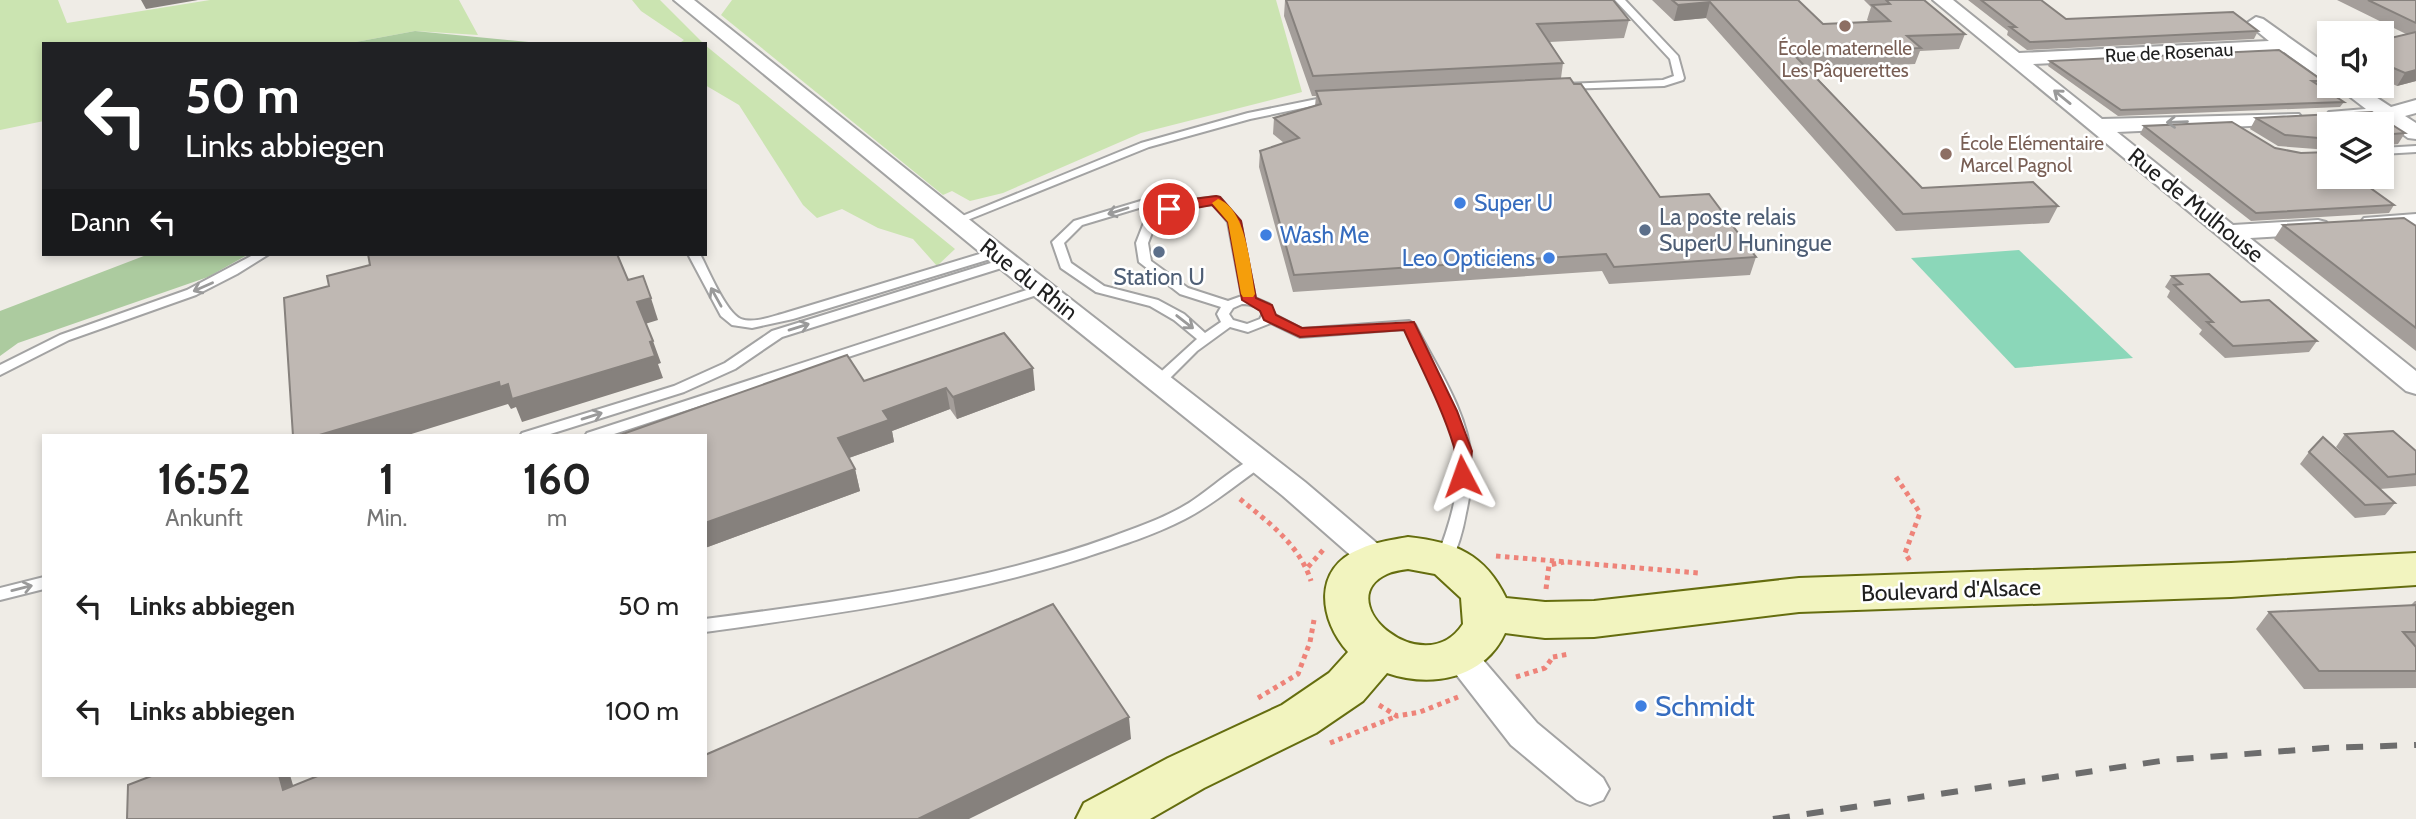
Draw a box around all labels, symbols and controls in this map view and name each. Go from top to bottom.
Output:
marker: École maternelle Les Pâquerettes [1837,18,1853,34]
map controls [2317,21,2394,189]
button: sound [2317,21,2394,98]
place label: École maternelle Les Pâquerettes [1778,36,1912,82]
street label: Rue de Rosenau [2104,38,2234,67]
text: 50 m [185,66,300,125]
icon: left [70,70,161,161]
one-way arrow [2054,89,2072,104]
button: layers [2317,112,2394,189]
one-way arrow [2166,116,2189,129]
text: Links abbiegen [185,126,385,165]
place label: École Elémentaire Marcel Pagnol [1960,131,2104,177]
street label: Rue de Mulhouse [2122,142,2270,268]
marker: École Elémentaire Marcel Pagnol [1938,146,1954,162]
pin [1139,179,1199,239]
place label: Super U [1474,189,1553,217]
icon: arrive [1150,190,1188,228]
marker: Super U [1452,195,1468,211]
icon: left [144,203,182,241]
place label: La poste relais SuperU Huningue [1659,203,1832,257]
text: Dann [70,206,130,238]
one-way arrow [1107,206,1129,219]
place label: Wash Me [1280,221,1369,249]
marker: La poste relais SuperU Huningue [1637,222,1653,238]
marker: Wash Me [1258,227,1274,243]
street label: Rue du Rhin [974,232,1084,326]
marker: Station U [1151,244,1167,260]
place label: Leo Opticiens [1402,244,1535,272]
marker: Leo Opticiens [1541,250,1557,266]
place label: Station U [1113,263,1205,291]
one-way arrow [193,281,214,294]
one-way arrow [709,287,723,307]
one-way arrow [1175,315,1193,330]
one-way arrow [788,320,810,332]
one-way arrow [581,408,603,421]
position arrow [1425,439,1499,513]
text: 16:52 [158,453,251,505]
text: 1 [379,453,394,505]
text: 160 [523,453,591,505]
text: Ankunft [165,504,243,532]
text: Min. [366,504,407,532]
text: m [547,504,567,532]
street label: Boulevard d'Alsace [1860,573,2042,607]
one-way arrow [10,581,33,595]
icon: left [70,587,108,625]
text: Links abbiegen [129,590,295,622]
text: 50 m [618,590,679,622]
place label: Schmidt [1655,689,1755,723]
icon: left [70,692,108,730]
text: Links abbiegen [129,695,295,727]
text: 100 m [606,695,679,727]
marker: Schmidt [1633,698,1649,714]

